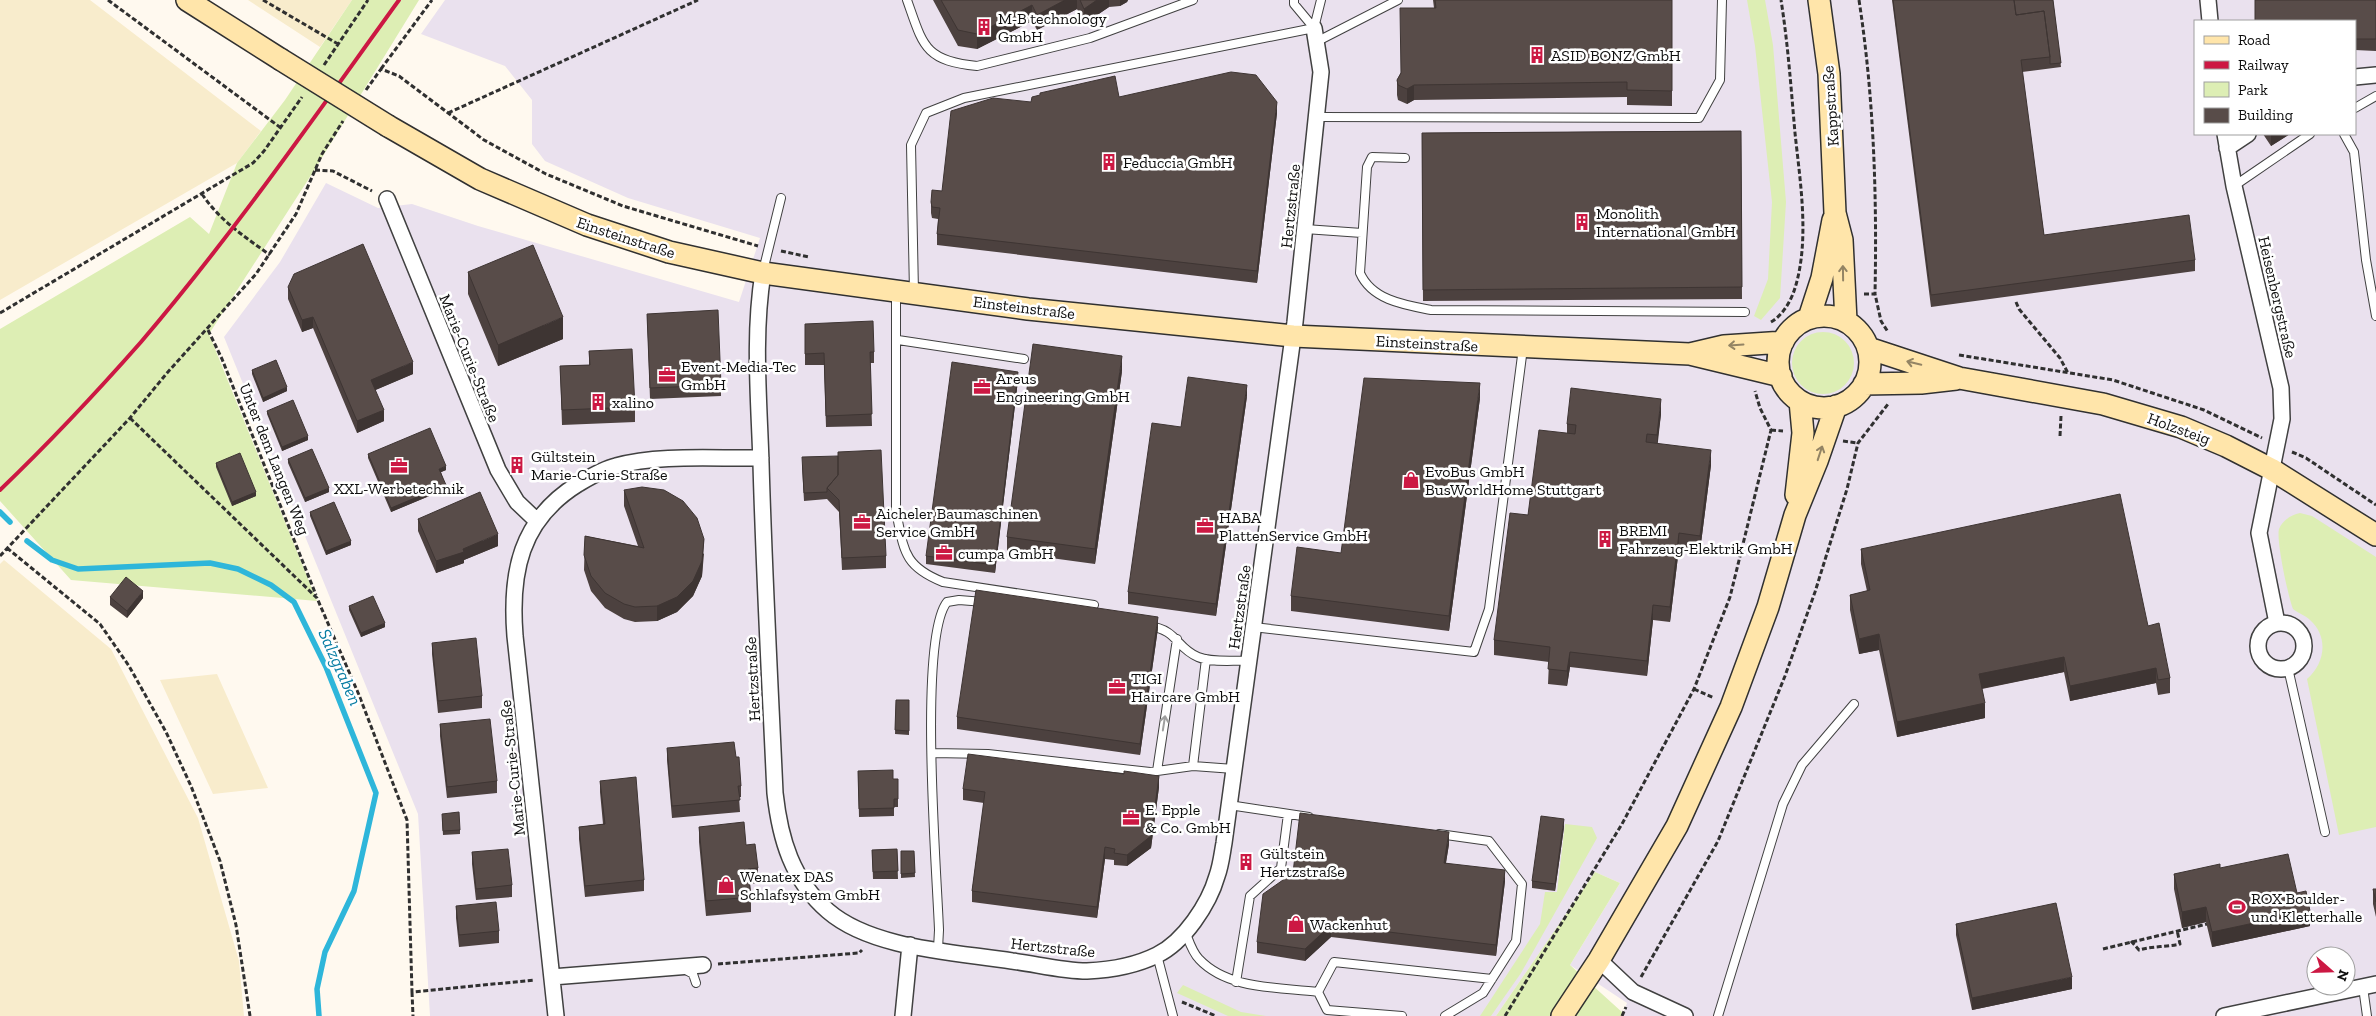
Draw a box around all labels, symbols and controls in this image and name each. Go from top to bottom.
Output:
place label: M-B technology GmbH [998,9,1108,46]
building icon: M-B technology GmbH [974,17,994,37]
legend [2194,20,2356,135]
text: Road [2238,31,2271,49]
building icon: ASID BONZ GmbH [1527,45,1547,65]
place label: ASID BONZ GmbH [1551,46,1681,65]
text: Railway [2238,56,2289,74]
street label: Kappstraße [1818,65,1843,147]
text: Park [2238,81,2268,99]
text: Building [2238,106,2293,124]
building icon: Feduccia GmbH [1099,152,1119,172]
place label: Feduccia GmbH [1123,153,1233,172]
street label: Hertzstraße [1277,163,1304,249]
place label: Monolith International GmbH [1596,204,1736,241]
building icon: Monolith International GmbH [1572,212,1592,232]
street label: Einsteinstraße [574,213,678,262]
street label: Heisenbergstraße [2254,234,2301,360]
one-way arrow [1838,265,1848,281]
street label: Marie-Curie-Straße [435,291,504,425]
street label: Einsteinstraße [972,292,1076,323]
street label: Einsteinstraße [1375,331,1479,356]
one-way arrow [1728,341,1744,350]
place label: Event-Media-Tec GmbH [681,357,796,394]
one-way arrow [1906,358,1922,367]
office icon: Event-Media-Tec GmbH [657,365,677,385]
place label: Areus Engineering GmbH [996,369,1130,406]
office icon: Areus Engineering GmbH [972,377,992,397]
street label: Unter dem Langen Weg [235,380,314,538]
building icon: xalino [588,392,608,412]
place label: xalino [612,393,654,412]
street label: Holzsteig [2145,408,2213,449]
one-way arrow [1815,446,1825,462]
place label: Gültstein Marie-Curie-Straße [531,447,667,484]
building icon: Gültstein Marie-Curie-Straße [507,455,527,475]
office icon: XXL-Werbetechnik [389,456,409,476]
place label: EvoBus GmbH BusWorldHome Stuttgart [1425,462,1601,499]
shop icon: EvoBus GmbH BusWorldHome Stuttgart [1401,470,1421,490]
place label: XXL-Werbetechnik [334,479,465,498]
place label: Aicheler Baumaschinen Service GmbH [876,504,1039,541]
place label: HABA PlattenService GmbH [1219,508,1368,545]
office icon: Aicheler Baumaschinen Service GmbH [852,512,872,532]
office icon: HABA PlattenService GmbH [1195,516,1215,536]
place label: BREMI Fahrzeug-Elektrik GmbH [1619,521,1793,558]
building icon: BREMI Fahrzeug-Elektrik GmbH [1595,529,1615,549]
office icon: cumpa GmbH [934,543,954,563]
place label: cumpa GmbH [958,544,1053,563]
street label: Hertzstraße [1224,564,1255,650]
water label: Salzgraben [313,625,367,709]
street label: Hertzstraße [741,636,764,722]
place label: TIGI Haircare GmbH [1131,669,1240,706]
office icon: TIGI Haircare GmbH [1107,677,1127,697]
street label: Marie-Curie-Straße [496,699,529,837]
one-way arrow [1160,715,1170,731]
place label: E. Epple & Co. GmbH [1145,800,1231,837]
office icon: E. Epple & Co. GmbH [1121,808,1141,828]
place label: Gültstein Hertzstraße [1260,844,1345,881]
building icon: Gültstein Hertzstraße [1236,852,1256,872]
place label: Wenatex DAS Schlafsystem GmbH [740,867,880,904]
shop icon: Wenatex DAS Schlafsystem GmbH [716,875,736,895]
place label: ROX Boulder- und Kletterhalle [2251,889,2362,926]
sports icon: ROX Boulder- und Kletterhalle [2227,897,2247,917]
shop icon: Wackenhut [1286,914,1306,934]
place label: Wackenhut [1310,915,1388,934]
street label: Hertzstraße [1010,934,1096,961]
north arrow [2306,946,2356,996]
text: N [2333,967,2353,984]

